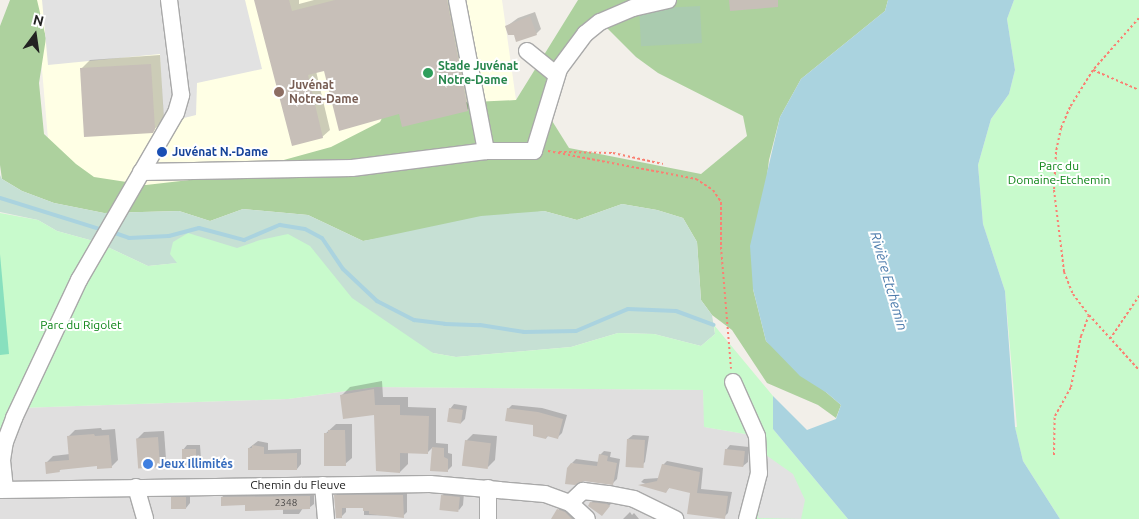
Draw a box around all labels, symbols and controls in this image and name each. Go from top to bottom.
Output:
north arrow [10,10,60,60]
text: N [32,11,46,29]
place label: Stade Juvénat Notre-Dame [438,59,518,87]
marker: Stade Juvénat Notre-Dame [422,67,434,79]
place label: Juvénat Notre-Dame [289,78,359,106]
marker: Juvénat Notre-Dame [273,86,285,98]
place label: Juvénat N.-Dame [172,145,268,159]
marker: Juvénat N.-Dame [156,146,168,158]
park label: Parc du Domaine-Etchemin [1008,159,1110,187]
water label: Rivière Etchemin [867,230,911,332]
park label: Parc du Rigolet [40,318,122,332]
place label: Jeux Illimités [158,457,233,471]
marker: Jeux Illimités [142,458,154,470]
street label: Chemin du Fleuve [250,478,346,492]
house number: 2348 [275,497,297,509]

